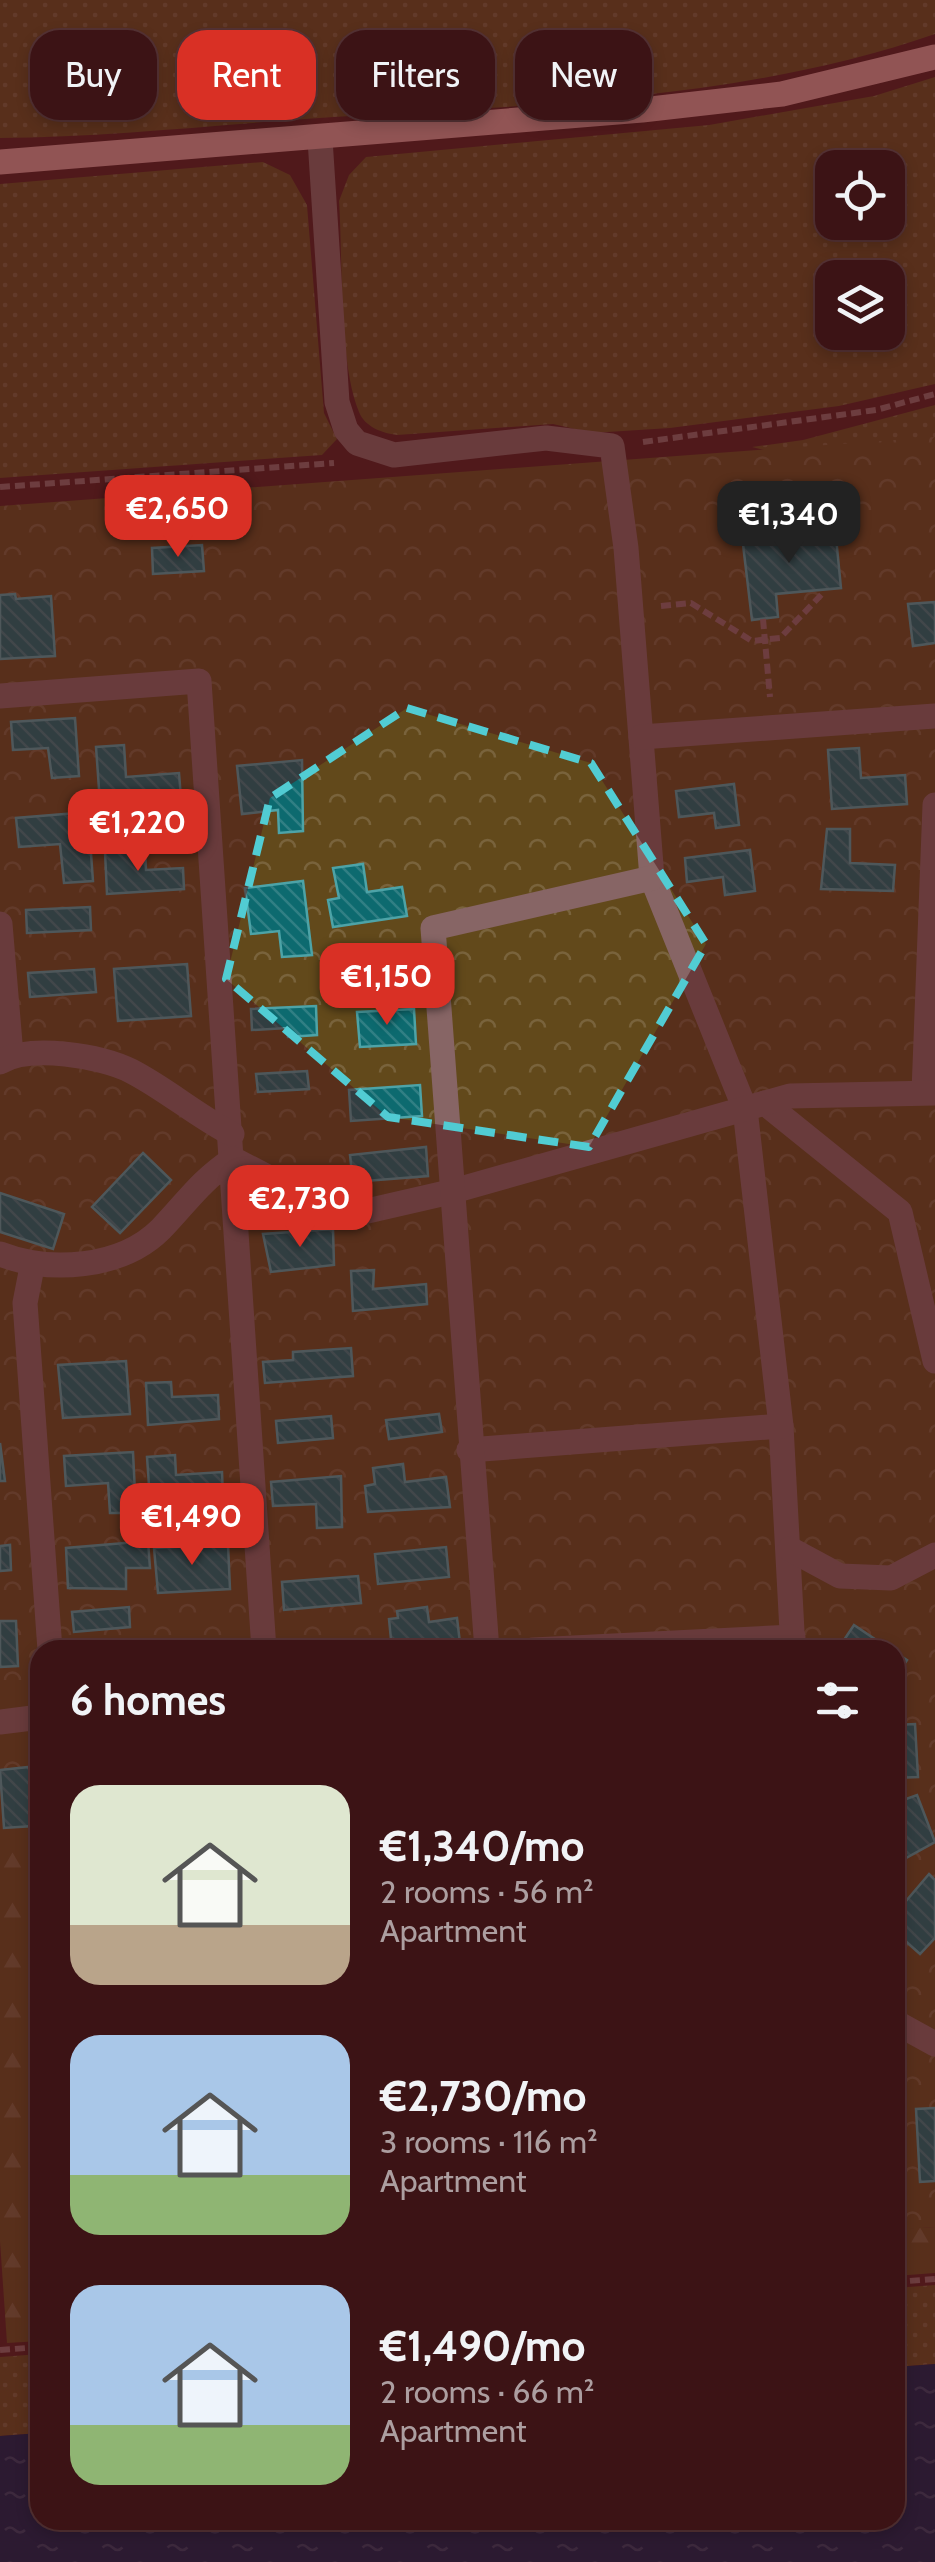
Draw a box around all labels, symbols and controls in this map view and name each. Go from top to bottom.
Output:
chip: Buy [30,30,157,120]
chip: Rent [177,30,316,120]
chip: Filters [336,30,495,120]
chip: New [515,30,652,120]
map controls [815,150,905,350]
button: locate [815,150,905,240]
button: layers [815,260,905,350]
pin: €2,650 [97,475,259,560]
pin: €1,340 [708,481,870,566]
text: €2,650 [127,488,229,527]
text: €1,340 [739,494,839,533]
pin: €1,220 [57,789,219,874]
text: €1,220 [90,802,186,841]
pin: €1,150 [306,943,468,1028]
text: €1,150 [342,956,432,995]
pin: €2,730 [219,1165,381,1250]
text: €2,730 [249,1178,351,1217]
pin: €1,490 [111,1483,273,1568]
text: €1,490 [142,1496,242,1535]
icon: filters [810,1673,865,1728]
text: 6 homes [70,1674,226,1726]
text: €1,340/mo [380,1820,584,1872]
icon: home [150,1825,270,1945]
text: 2 rooms · 56 m² [380,1872,594,1911]
text: Apartment [380,1911,527,1950]
text: €2,730/mo [380,2070,586,2122]
icon: home [150,2075,270,2195]
text: 3 rooms · 116 m² [380,2122,598,2161]
text: Apartment [380,2161,527,2200]
text: €1,490/mo [380,2320,585,2372]
icon: home [150,2325,270,2445]
text: 2 rooms · 66 m² [380,2372,594,2411]
text: Apartment [380,2411,527,2450]

